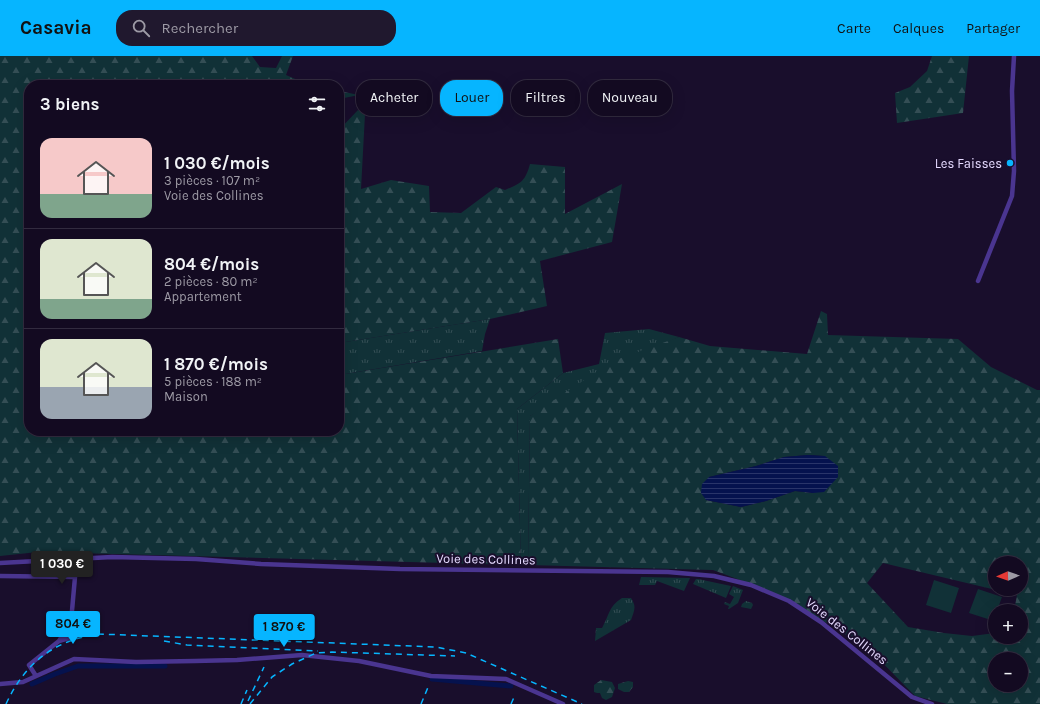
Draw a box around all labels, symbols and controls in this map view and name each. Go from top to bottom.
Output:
search box [116,10,396,46]
text: Casavia [20,17,92,39]
icon: search [130,17,152,39]
text: Rechercher [162,19,238,37]
text: Carte [837,20,871,37]
text: Calques [893,20,944,37]
text: Partager [966,20,1020,37]
chip: Acheter [356,80,432,116]
chip: Louer [440,80,503,116]
chip: Filtres [511,80,580,116]
chip: Nouveau [588,80,672,116]
icon: filters [306,93,328,115]
text: 3 biens [40,94,99,114]
text: 1 030 €/mois [164,153,270,173]
icon: home [72,154,120,202]
place label: Les Faisses [935,156,1002,171]
marker: Les Faisses [1005,158,1015,168]
text: 3 pièces · 107 m² [164,173,260,188]
text: Voie des Collines [164,188,264,203]
text: 804 €/mois [164,254,259,274]
icon: home [72,255,120,303]
text: 2 pièces · 80 m² [164,274,258,289]
text: Appartement [164,289,242,304]
text: 1 870 €/mois [164,354,268,374]
icon: home [72,355,120,403]
text: 5 pièces · 188 m² [164,374,262,389]
text: Maison [164,389,208,404]
pin: 1 030 € [25,551,99,585]
street label: Voie des Collines [436,551,536,567]
text: 1 030 € [40,556,84,571]
north arrow [988,556,1028,596]
map controls [988,556,1028,692]
street label: Voie des Collines [803,594,891,668]
button: + [988,604,1028,644]
pin: 804 € [45,611,101,645]
pin: 1 870 € [247,614,321,648]
text: 804 € [55,616,91,631]
text: 1 870 € [263,619,305,634]
button: − [988,652,1028,692]

